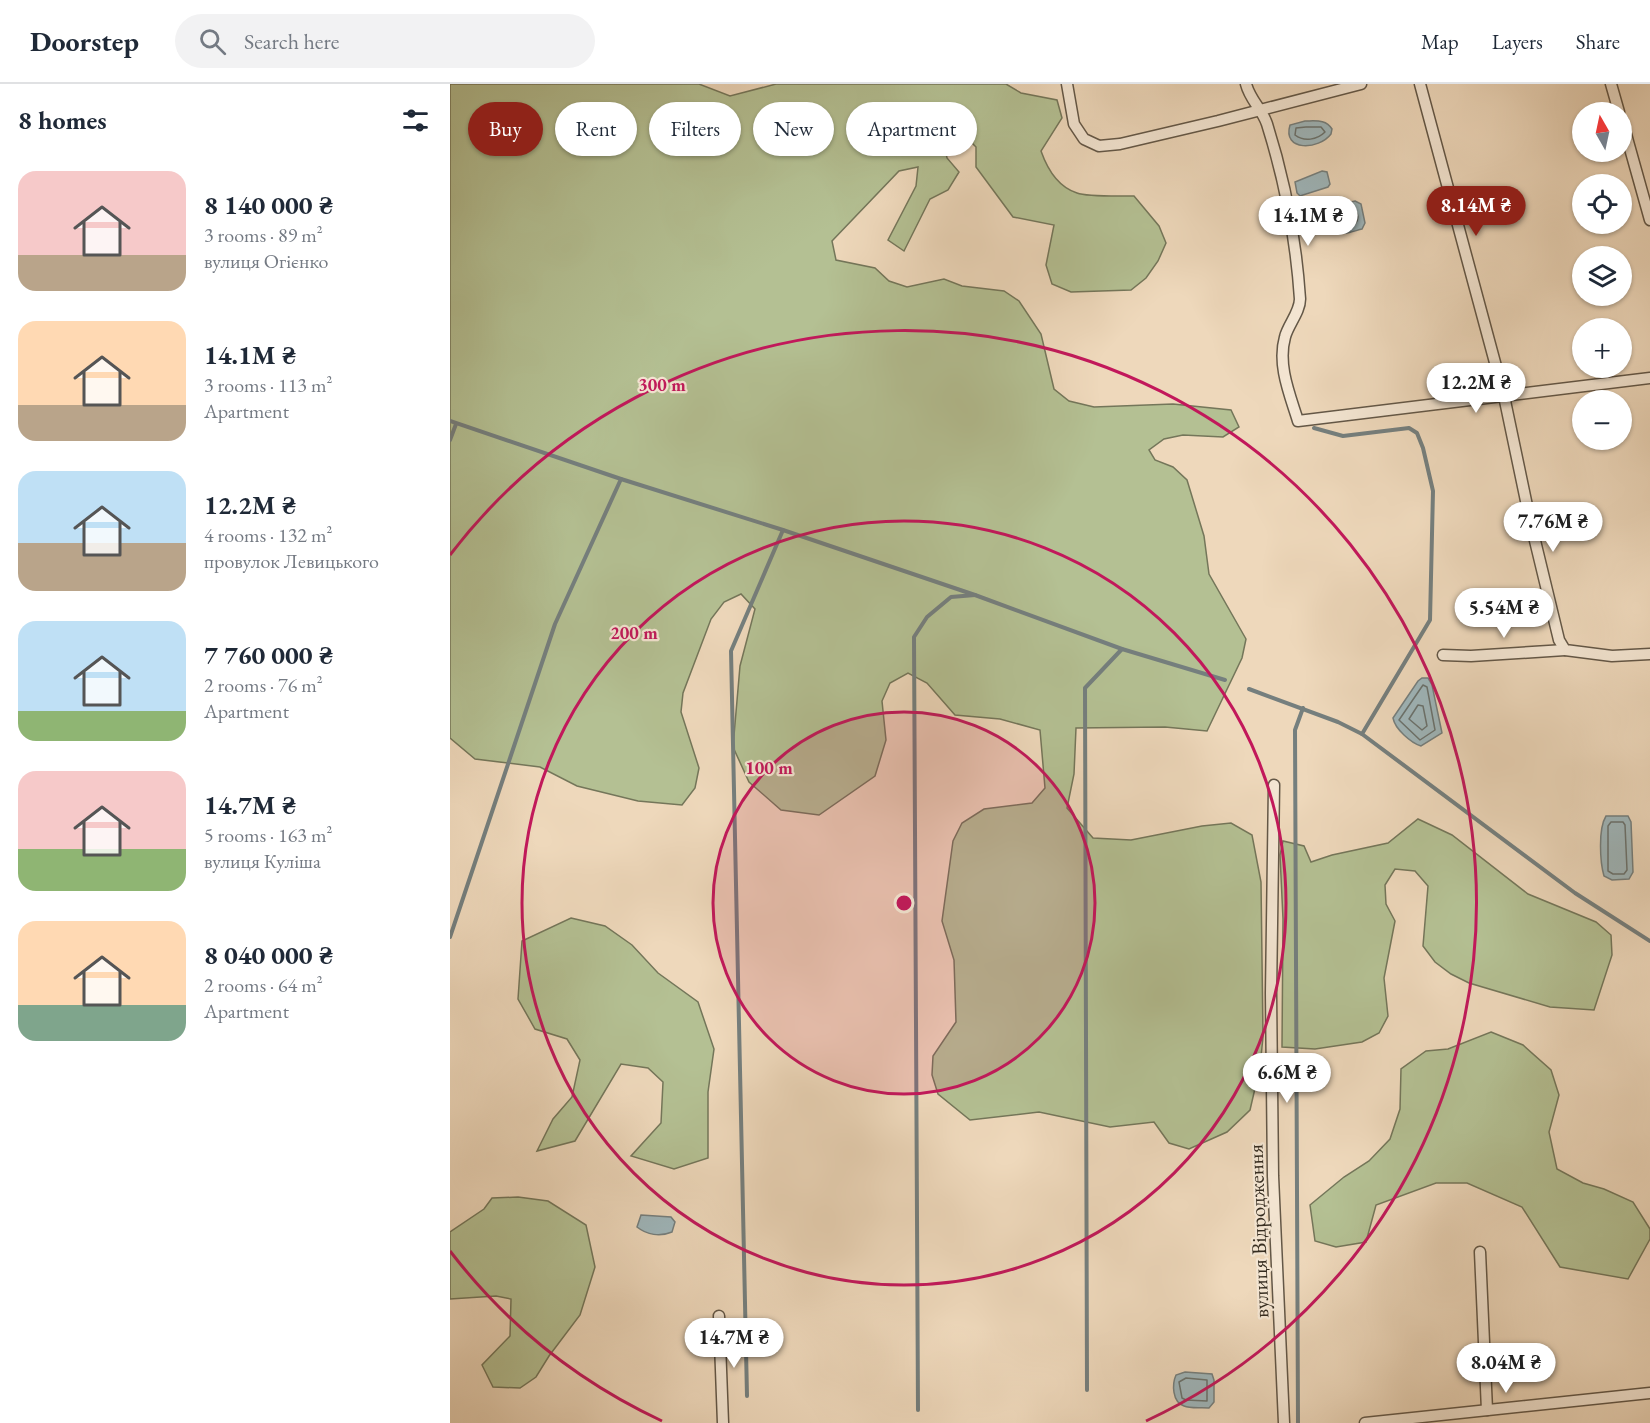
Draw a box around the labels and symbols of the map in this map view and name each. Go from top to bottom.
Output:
north arrow [1572,102,1632,162]
pin: 8.14M ₴ [1421,186,1531,237]
pin: 14.1M ₴ [1253,196,1363,247]
pin: 12.2M ₴ [1421,363,1531,414]
text: 300 m [638,373,686,396]
pin: 7.76M ₴ [1498,502,1608,553]
pin: 5.54M ₴ [1449,588,1559,639]
text: 200 m [610,621,658,644]
text: 100 m [745,756,793,779]
centre of rings [894,893,914,913]
pin: 6.6M ₴ [1238,1053,1336,1104]
street label: вулиця Відродження [1241,1144,1275,1318]
pin: 14.7M ₴ [679,1318,789,1369]
pin: 8.04M ₴ [1451,1343,1561,1394]

